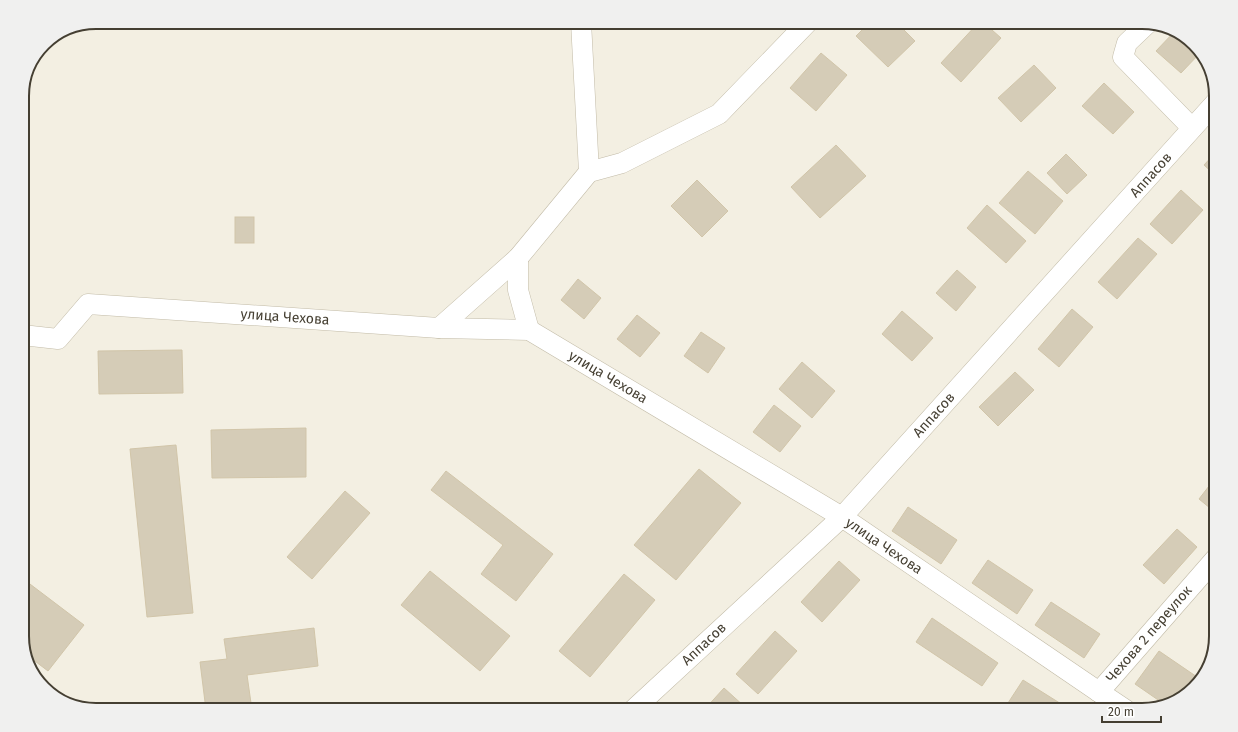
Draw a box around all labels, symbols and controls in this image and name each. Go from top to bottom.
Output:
street label: Аппасов [1126,149,1176,201]
street label: улица Чехова [240,305,330,329]
street label: улица Чехова [565,347,651,407]
street label: Аппасов [909,389,959,441]
street label: улица Чехова [842,514,926,578]
street label: Чехова 2 переулок [1102,582,1196,686]
street label: Аппасов [678,619,730,669]
scale bar [1102,698,1161,724]
text: 20 m [1108,705,1134,719]

